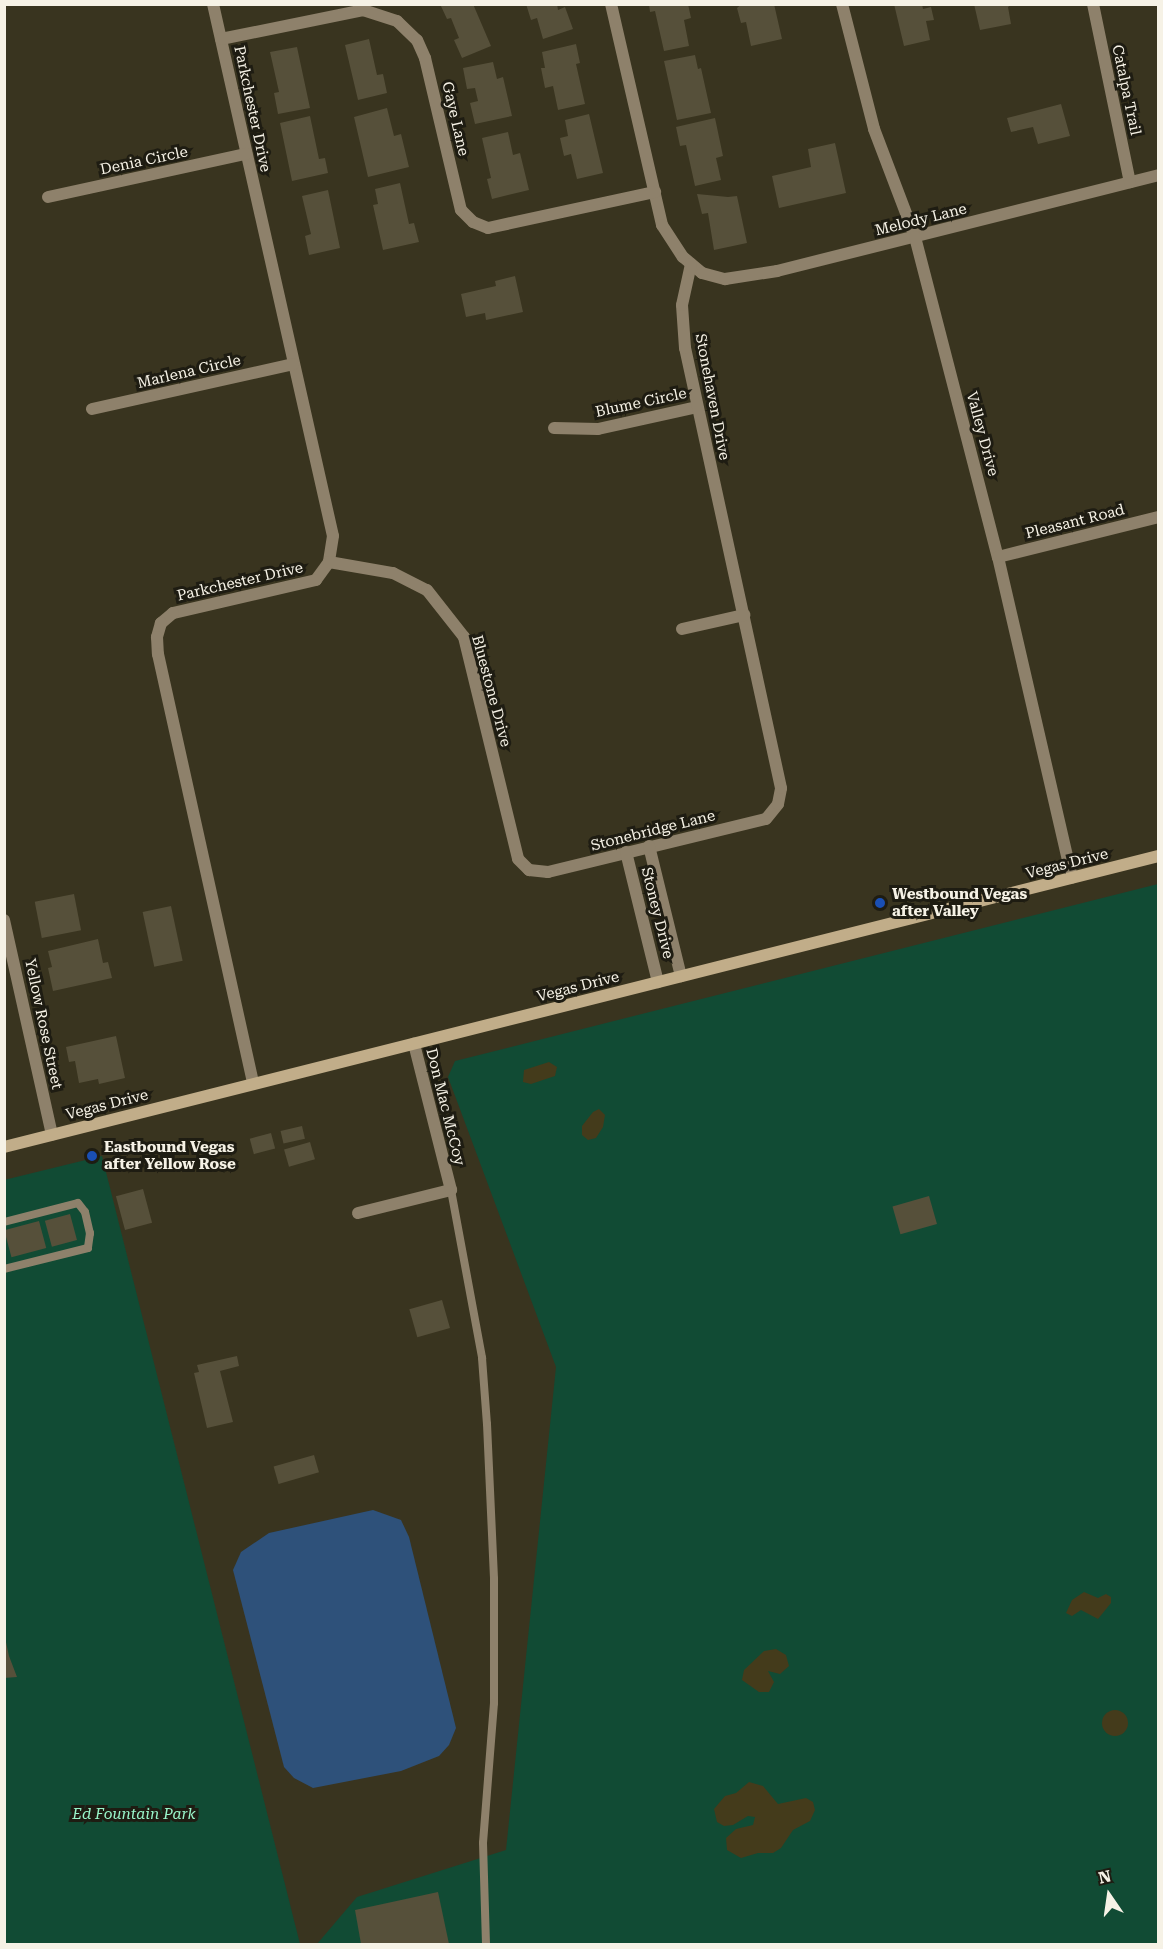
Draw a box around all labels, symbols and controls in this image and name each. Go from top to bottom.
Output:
street label: Catalpa Trail [1108,43,1144,137]
street label: Parkchester Drive [230,44,274,174]
street label: Gaye Lane [438,80,472,158]
street label: Denia Circle [98,143,190,179]
street label: Melody Lane [873,200,969,240]
street label: Stonehaven Drive [691,332,733,462]
street label: Marlena Circle [135,351,243,393]
street label: Blume Circle [594,385,688,421]
street label: Valley Drive [962,390,1002,478]
street label: Pleasant Road [1024,501,1126,543]
street label: Parkchester Drive [175,559,305,605]
street label: Bluestone Drive [467,633,515,749]
street label: Stonebridge Lane [589,807,717,855]
street label: Vegas Drive [1024,845,1110,883]
street label: Stoney Drive [637,865,677,961]
place label: Westbound Vegas after Valley [892,885,1027,920]
marker: Westbound Vegas after Valley [873,896,887,910]
street label: Yellow Rose Street [20,957,66,1091]
street label: Vegas Drive [535,968,621,1006]
street label: Don Mac McCoy [422,1047,468,1167]
street label: Vegas Drive [64,1086,150,1124]
place label: Eastbound Vegas after Yellow Rose [104,1138,236,1173]
marker: Eastbound Vegas after Yellow Rose [85,1149,99,1163]
park label: Ed Fountain Park [72,1806,196,1824]
north arrow [1079,1865,1139,1925]
text: N [1097,1866,1113,1888]

